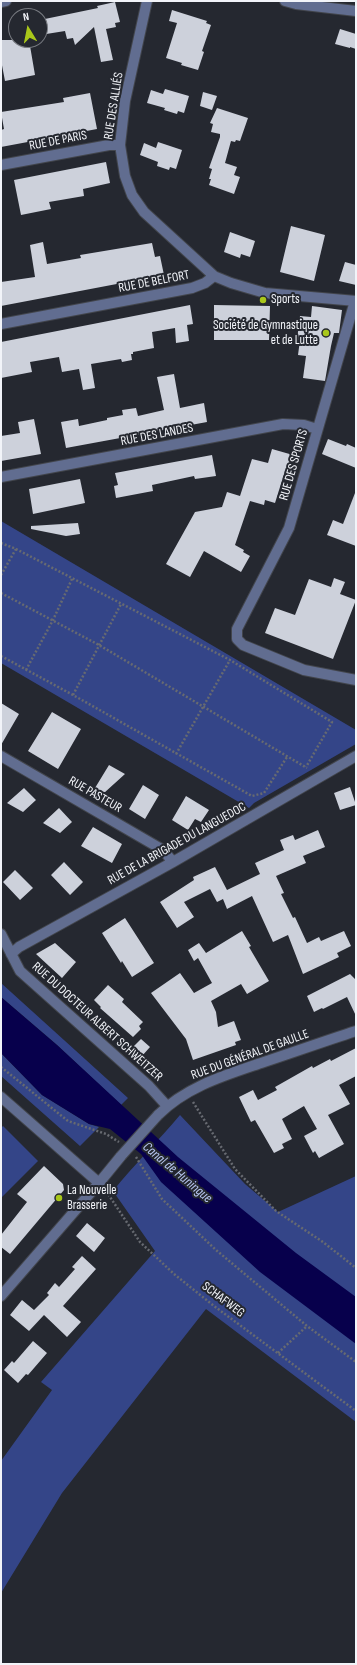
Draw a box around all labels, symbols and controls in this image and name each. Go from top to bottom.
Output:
north arrow [8,8,48,48]
text: N [22,10,30,24]
street label: RUE DES ALLIÉS [101,71,127,141]
street label: RUE DE PARIS [28,128,88,154]
street label: RUE DE BELFORT [117,267,191,297]
place label: Sports [271,292,300,308]
marker: Sports [258,295,268,305]
place label: Société de Gymnastique et de Lutte [213,318,318,349]
marker: Société de Gymnastique et de Lutte [321,328,331,338]
street label: RUE DES LANDES [119,420,195,450]
street label: RUE DES SPORTS [276,428,312,502]
street label: RUE PASTEUR [66,773,124,817]
street label: RUE DE LA BRIGADE DU LANGUEDOC [105,799,249,889]
street label: RUE DU DOCTEUR ALBERT SCHWEITZER [28,959,166,1085]
street label: RUE DU GÉNÉRAL DE GAULLE [189,1026,311,1084]
water label: Canal de Huningue [139,1139,215,1207]
place label: La Nouvelle Brasserie [67,1183,117,1214]
marker: La Nouvelle Brasserie [54,1193,64,1203]
street label: SCHAFWEG [199,1279,247,1321]

